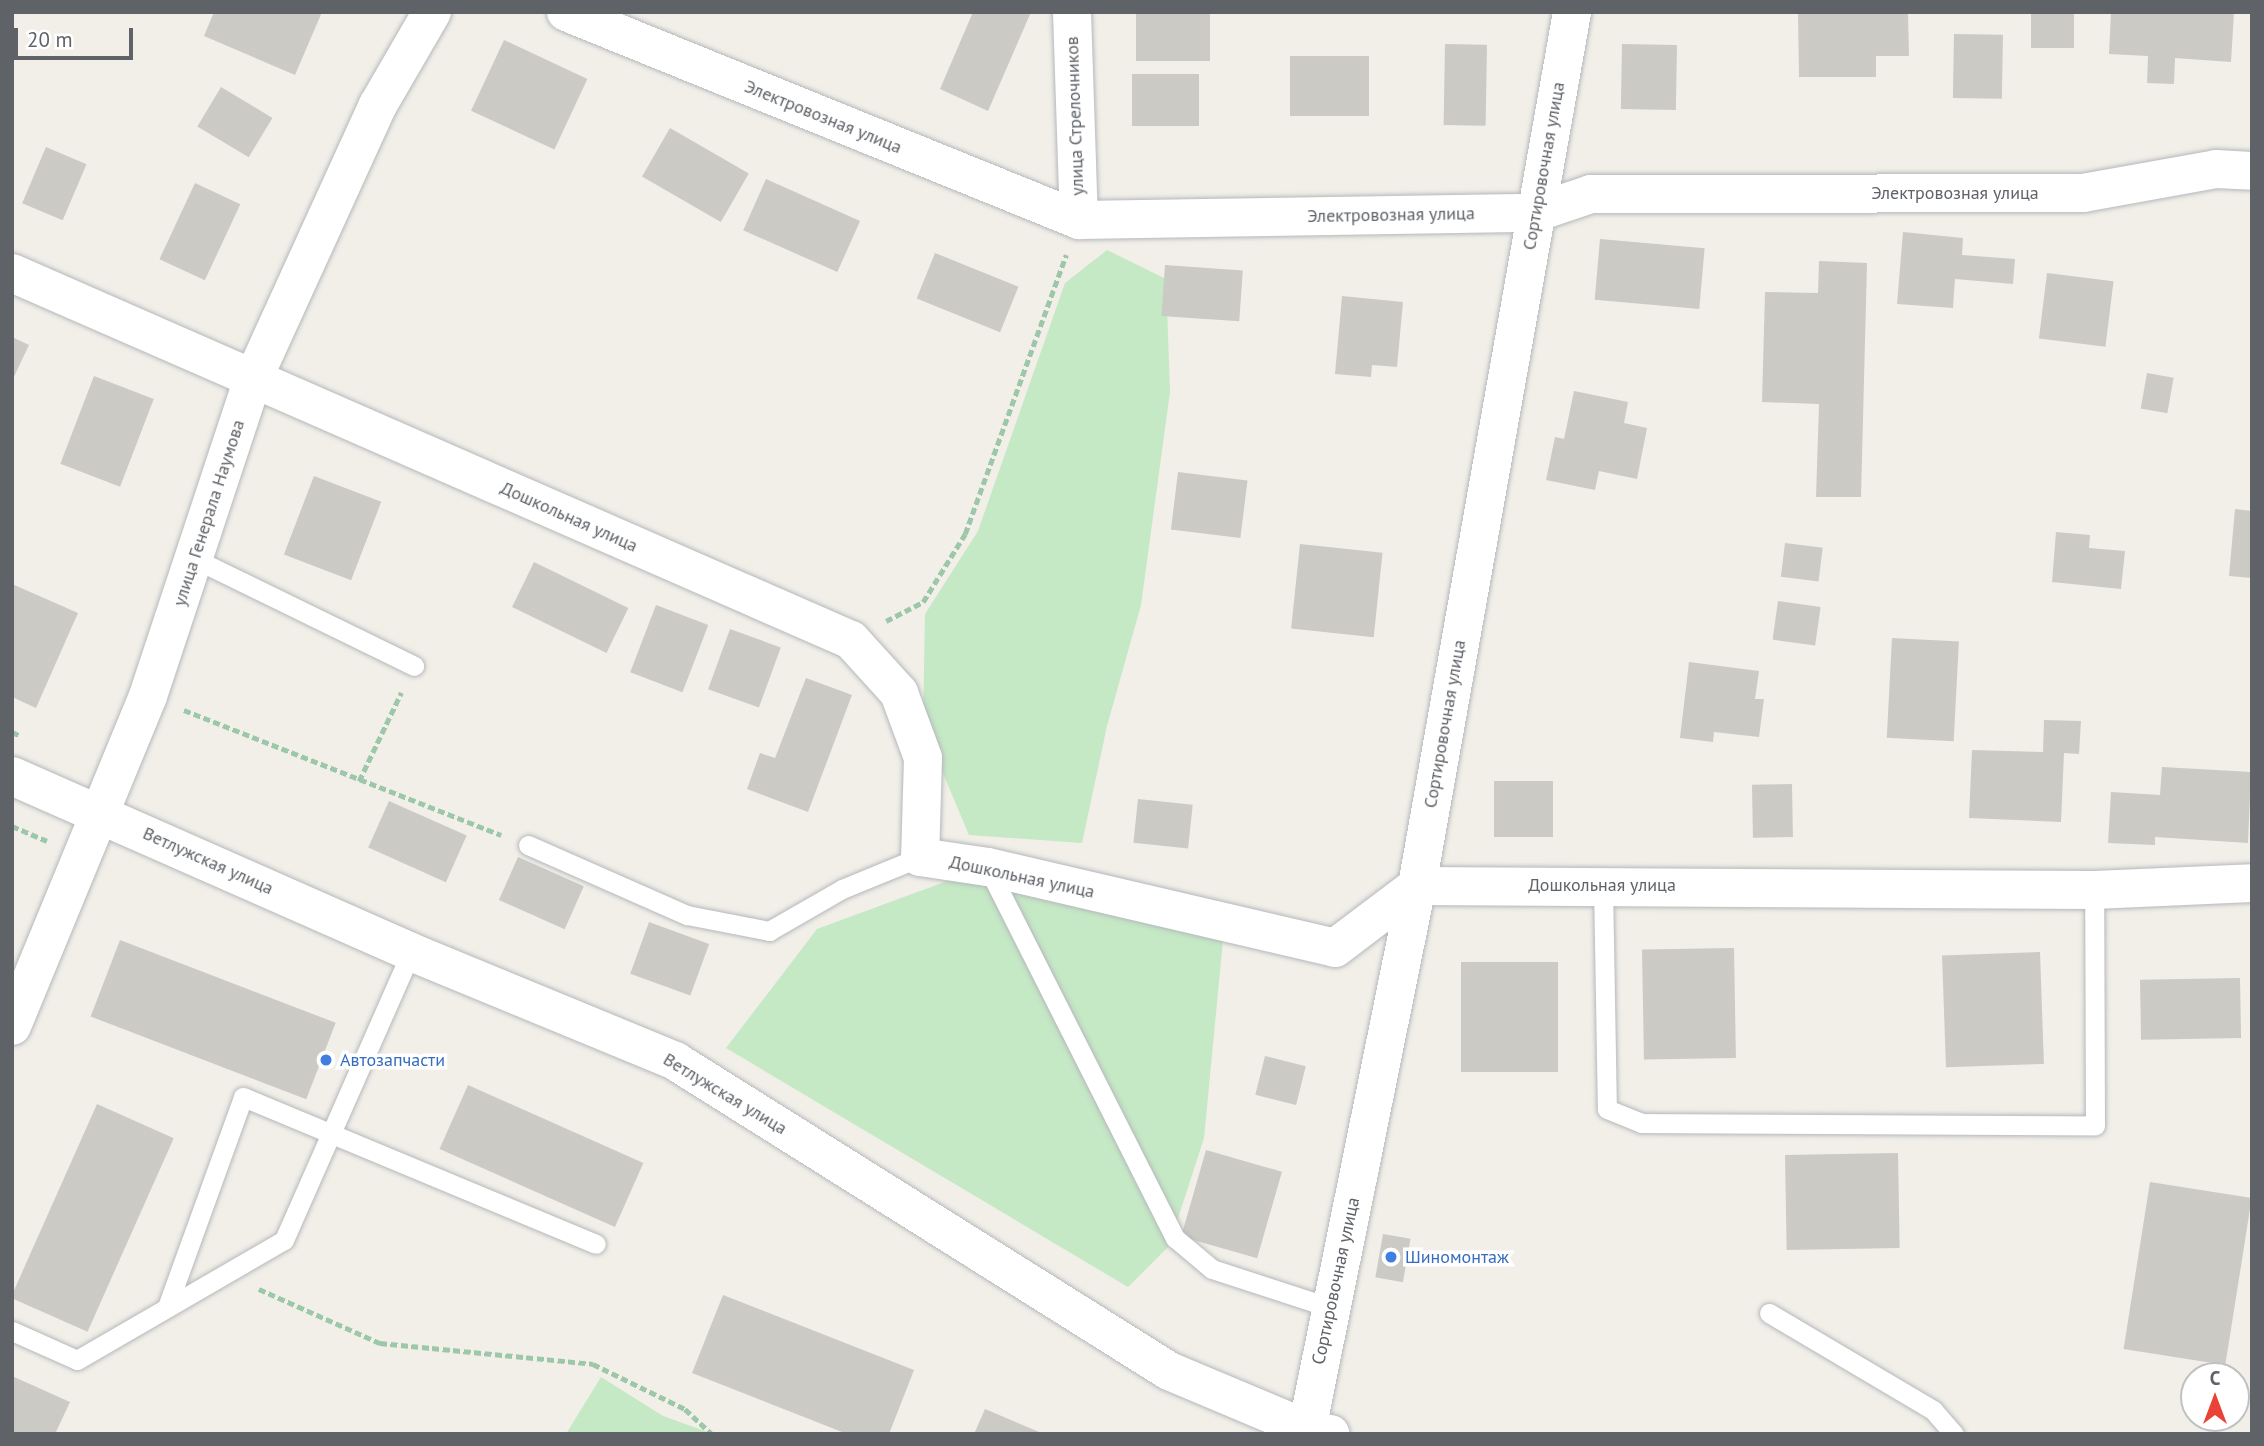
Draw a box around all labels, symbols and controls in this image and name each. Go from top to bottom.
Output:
scale bar [18,14,136,58]
text: 20 m [27,26,73,53]
street label: улица Стрелочников [1061,36,1089,196]
street label: Электровозная улица [741,76,905,158]
street label: Сортировочная улица [1519,80,1569,252]
street label: Электровозная улица [1871,182,2039,204]
street label: Электровозная улица [1307,203,1475,227]
street label: улица Генерала Наумова [169,417,249,609]
street label: Дошкольная улица [497,477,641,557]
street label: Сортировочная улица [1420,638,1470,810]
street label: Ветлужская улица [139,823,277,899]
street label: Дошкольная улица [948,851,1096,903]
street label: Дошкольная улица [1528,874,1676,896]
place label: Автозапчасти [340,1049,445,1071]
street label: Ветлужская улица [659,1049,791,1139]
marker: Автозапчасти [318,1052,334,1068]
street label: Сортировочная улица [1308,1195,1364,1367]
place label: Шиномонтаж [1405,1246,1509,1268]
marker: Шиномонтаж [1383,1249,1399,1265]
north arrow [2180,1362,2250,1432]
text: С [2210,1366,2220,1390]

